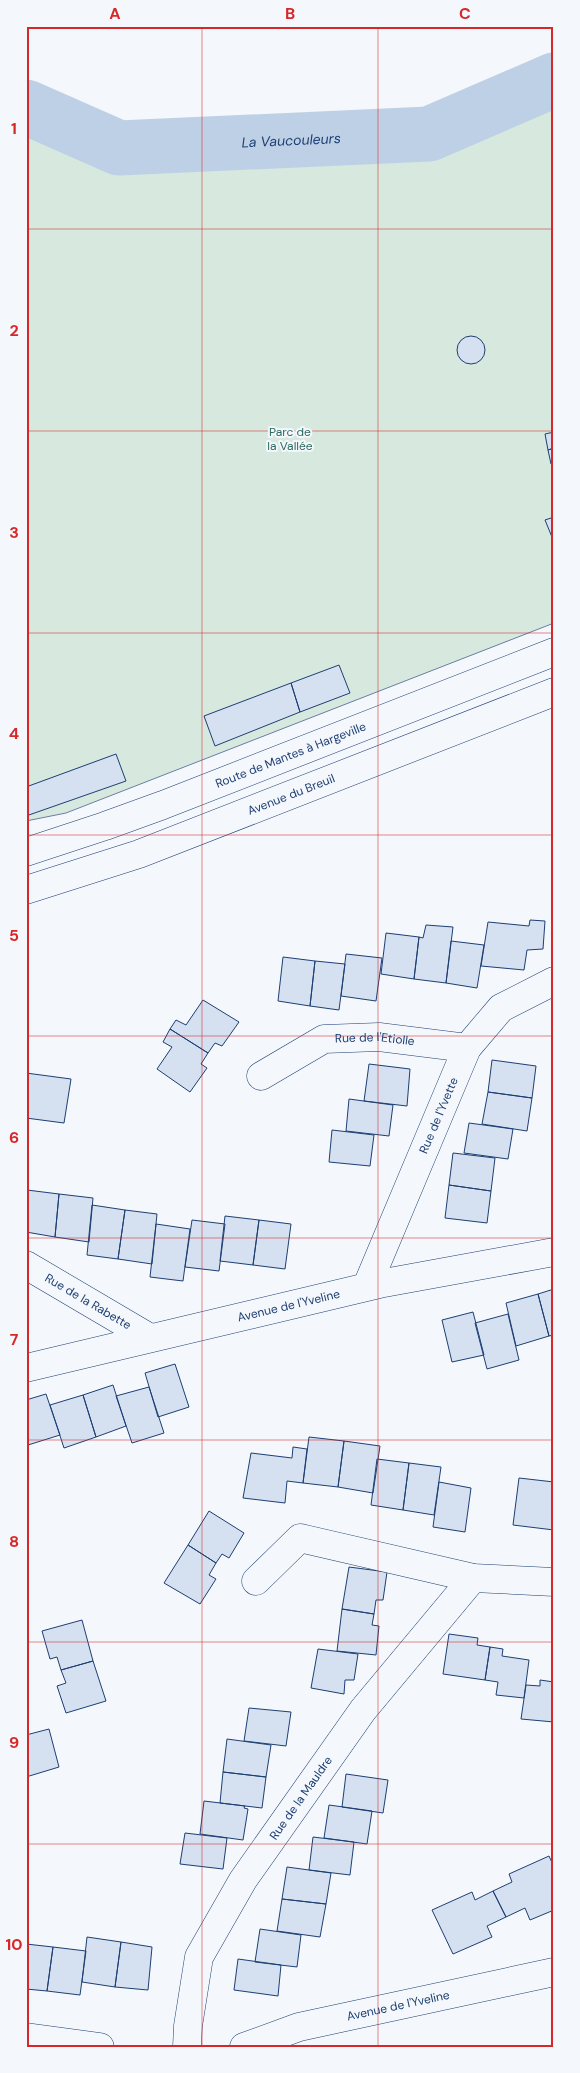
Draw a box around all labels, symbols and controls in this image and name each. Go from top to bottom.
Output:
text: A [109,3,121,24]
text: B [285,3,295,24]
text: C [459,3,471,24]
text: 1 [11,118,17,139]
water label: La Vaucouleurs [241,129,341,151]
text: 2 [9,320,19,341]
park label: Parc de la Vallée [267,424,313,454]
text: 3 [9,522,19,543]
street label: Route de Mantes à Hargeville [213,718,368,792]
text: 4 [9,723,19,744]
street label: Avenue du Breuil [245,770,337,819]
text: 5 [9,925,19,946]
street label: Rue de l'Etiolle [335,1029,416,1049]
street label: Rue de l'Yvette [416,1075,462,1156]
text: 6 [9,1127,19,1148]
street label: Rue de la Rabette [42,1270,134,1333]
street label: Avenue de l'Yveline [236,1286,342,1326]
text: 7 [10,1329,19,1350]
text: 8 [9,1531,19,1552]
text: 9 [9,1732,19,1753]
street label: Rue de la Mauldre [266,1753,336,1843]
text: 10 [5,1934,23,1955]
street label: Avenue de l'Yveline [345,1987,451,2024]

